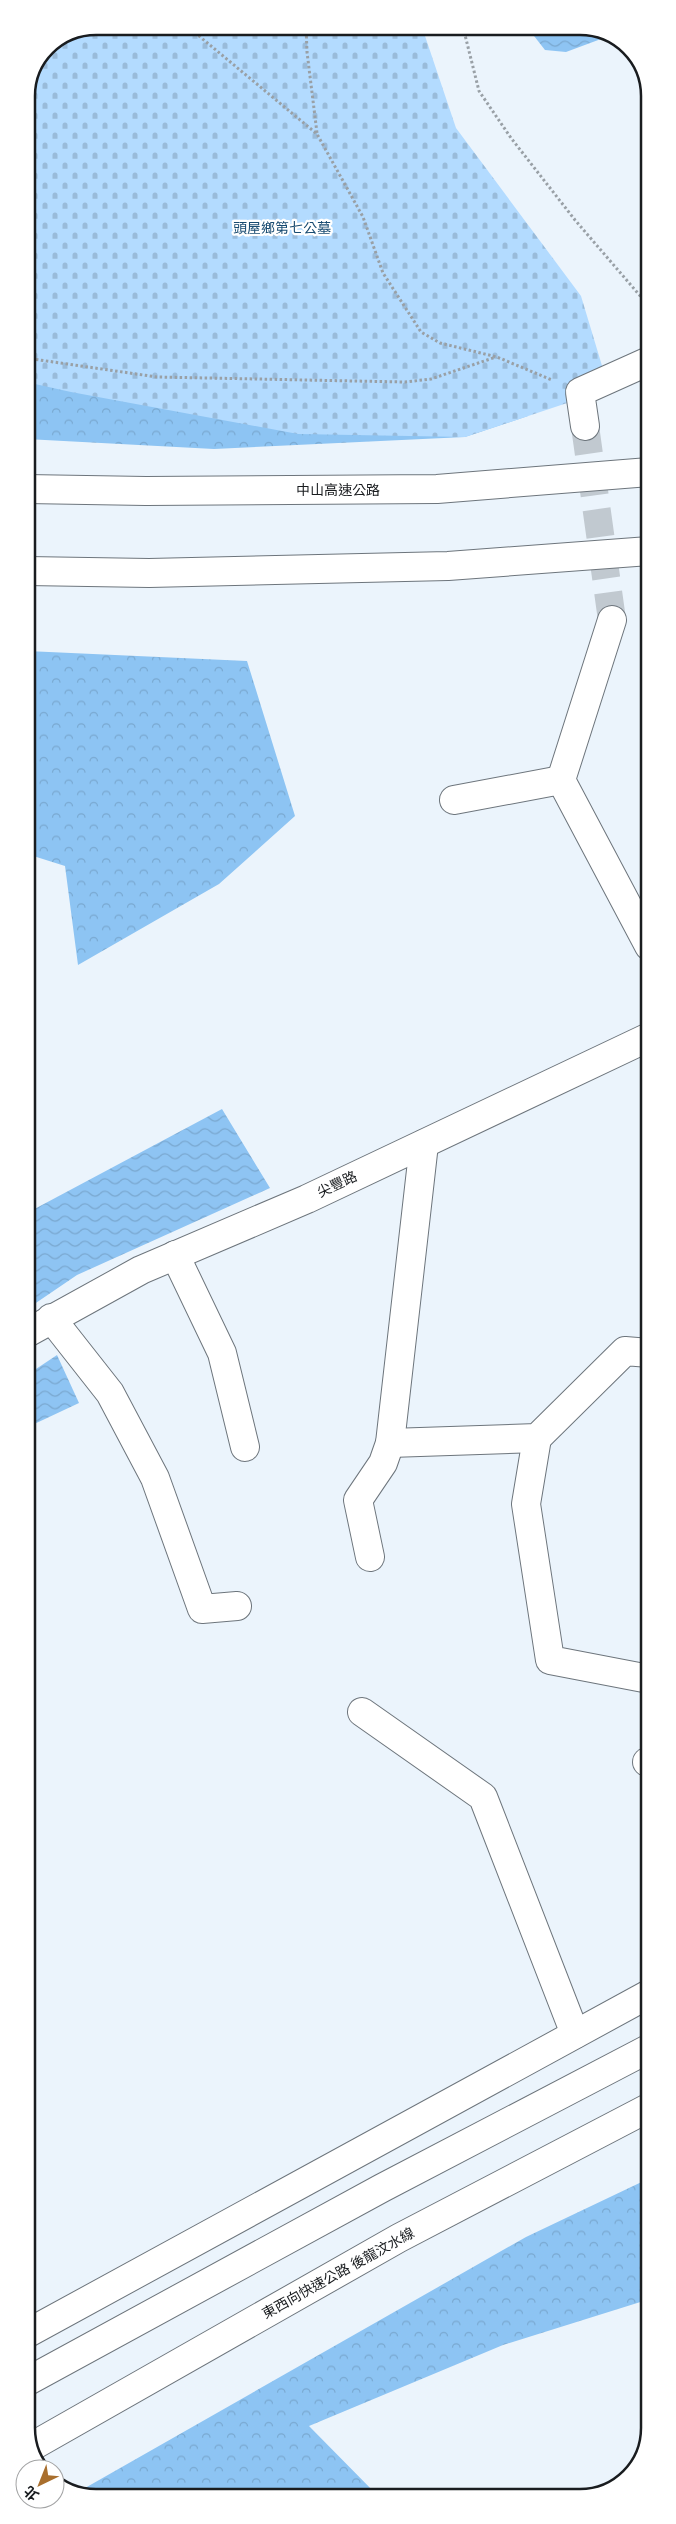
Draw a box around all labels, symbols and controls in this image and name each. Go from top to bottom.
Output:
park label: 頭屋鄉第七公墓 [233,220,331,236]
street label: 中山高速公路 [296,482,380,498]
street label: 尖豐路 [315,1168,359,1200]
street label: 東西向快速公路 後龍汶水線 [259,2224,417,2322]
north arrow [15,2459,65,2509]
text: 北 [21,2483,42,2504]

